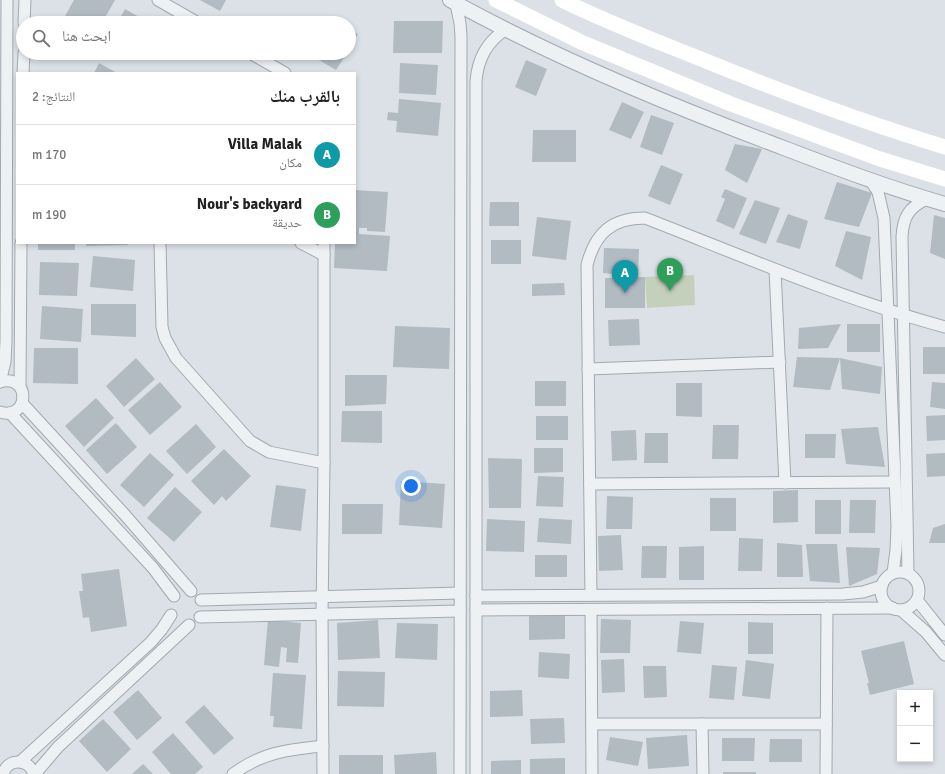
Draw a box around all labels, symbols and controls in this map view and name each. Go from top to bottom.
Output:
search box [16,16,356,60]
icon: search [30,27,52,49]
text: ابحث هنا [62,27,111,45]
text: بالقرب منك [270,86,340,107]
text: النتائج: 2 [32,89,75,105]
text: Villa Malak [228,135,302,153]
text: 170 m [32,147,66,163]
text: A [323,147,331,163]
text: مكان [279,155,302,171]
text: Nour's backyard [197,195,302,213]
text: 190 m [32,207,66,223]
text: B [323,207,331,223]
text: حديقة [272,215,302,231]
pin: B [657,258,683,291]
pin: A [612,260,638,293]
your location [401,476,421,496]
map controls [897,690,933,762]
button: + [897,690,933,726]
button: − [897,726,933,762]

